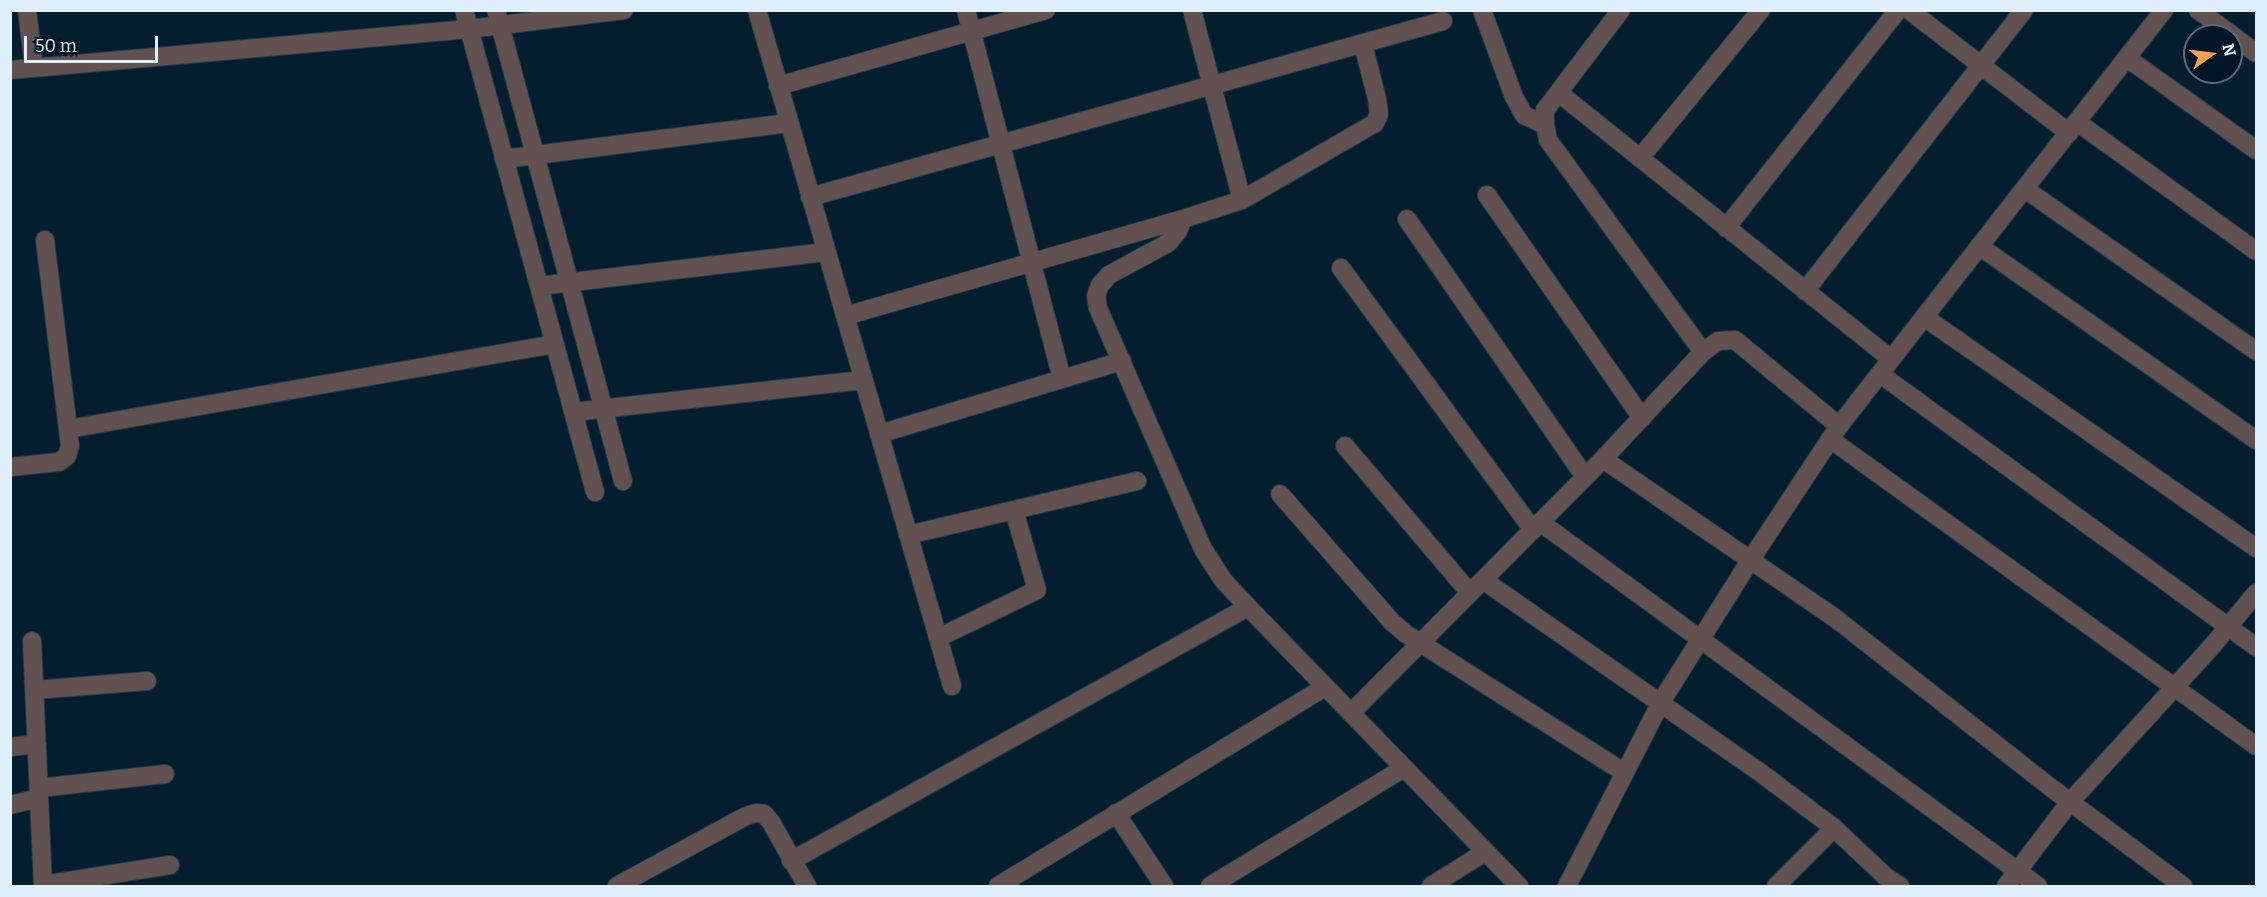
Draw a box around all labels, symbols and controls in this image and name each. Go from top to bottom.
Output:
scale bar [27,24,160,62]
north arrow [2183,24,2243,84]
text: 50 m [35,35,77,57]
text: N [2218,42,2240,58]

